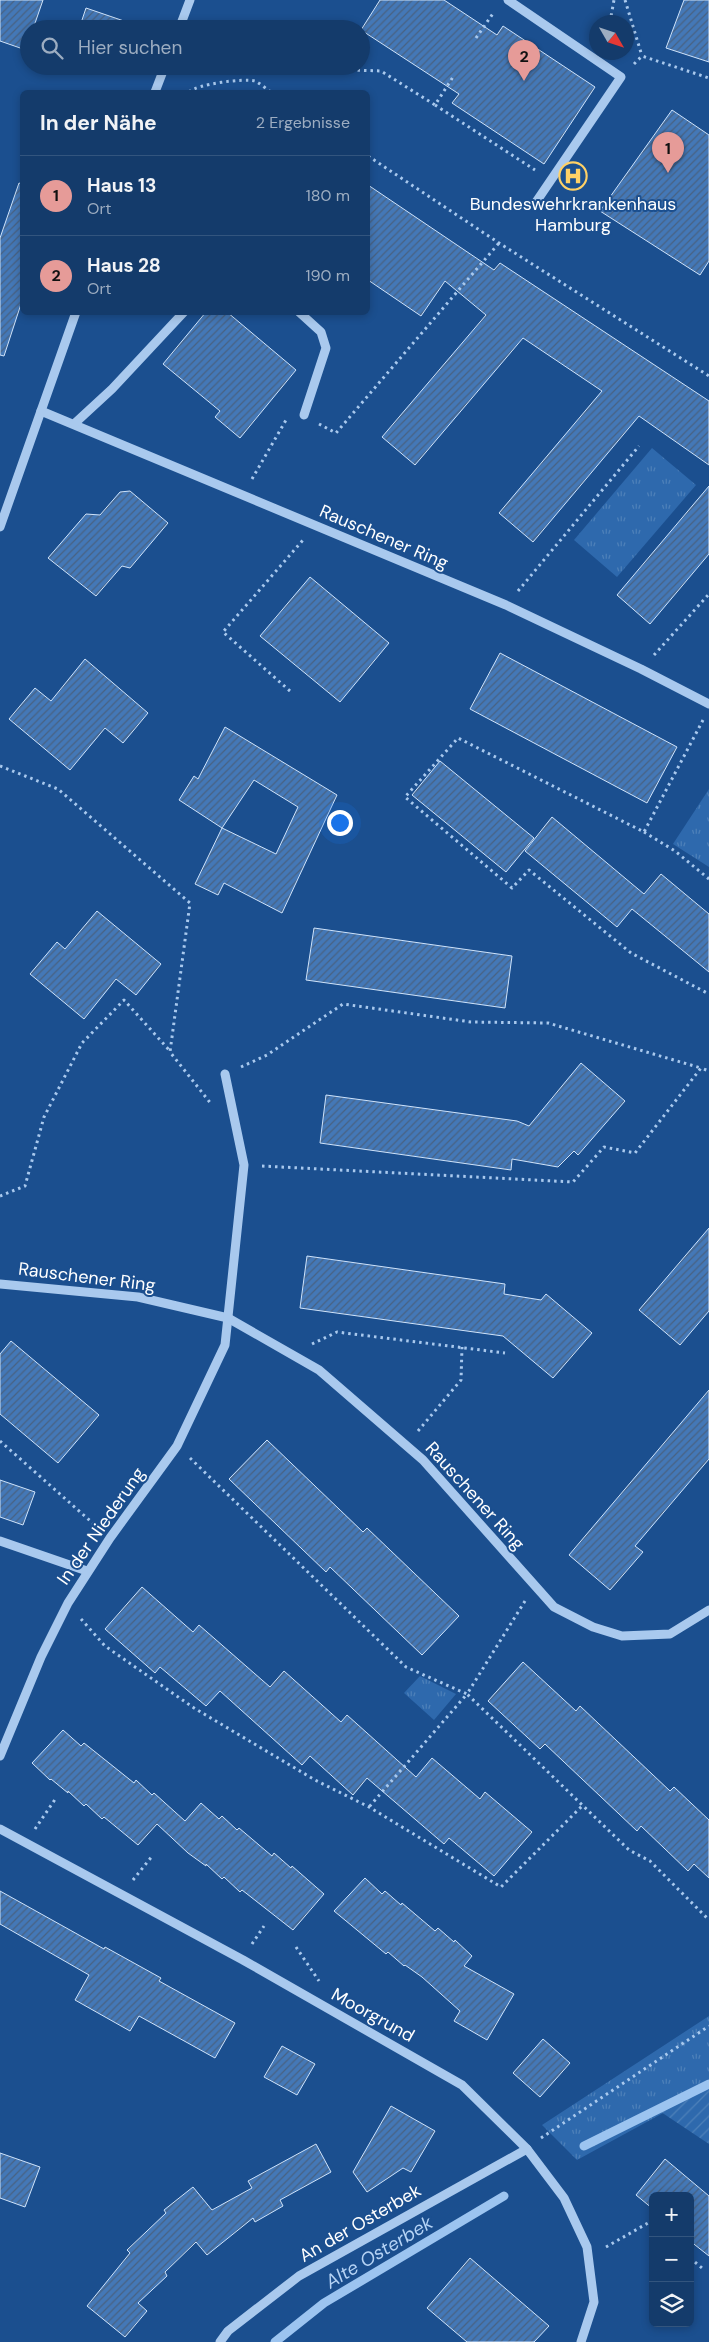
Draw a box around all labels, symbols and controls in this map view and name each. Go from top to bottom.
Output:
north arrow [589,15,634,60]
search box [20,20,370,75]
icon: search [38,34,66,62]
text: Hier suchen [78,35,182,60]
pin: 2 [508,40,540,81]
text: In der Nähe [40,109,157,137]
text: 2 Ergebnisse [256,112,350,133]
pin: 1 [652,132,684,173]
hospital icon: Bundeswehrkrankenhaus Hamburg [558,161,588,191]
text: Haus 13 [87,173,156,198]
text: 1 [53,185,59,206]
text: 180 m [306,185,350,206]
place label: Bundeswehrkrankenhaus Hamburg [470,192,676,237]
text: Ort [87,198,112,219]
text: Haus 28 [87,253,161,278]
text: 2 [51,265,61,286]
text: 190 m [306,265,350,286]
text: Ort [87,278,112,299]
street label: Rauschener Ring [316,499,452,575]
your location [327,810,353,836]
street label: Rauschener Ring [17,1257,157,1297]
street label: Rauschener Ring [420,1437,530,1555]
street label: In der Niederung [52,1463,150,1589]
street label: Moorgrund [327,1982,419,2048]
street label: An der Osterbek [295,2178,425,2268]
map controls [649,2192,694,2327]
button: + [649,2192,694,2237]
water label: Alte Osterbek [320,2210,438,2295]
button: − [649,2237,694,2282]
button: layers [649,2282,694,2327]

